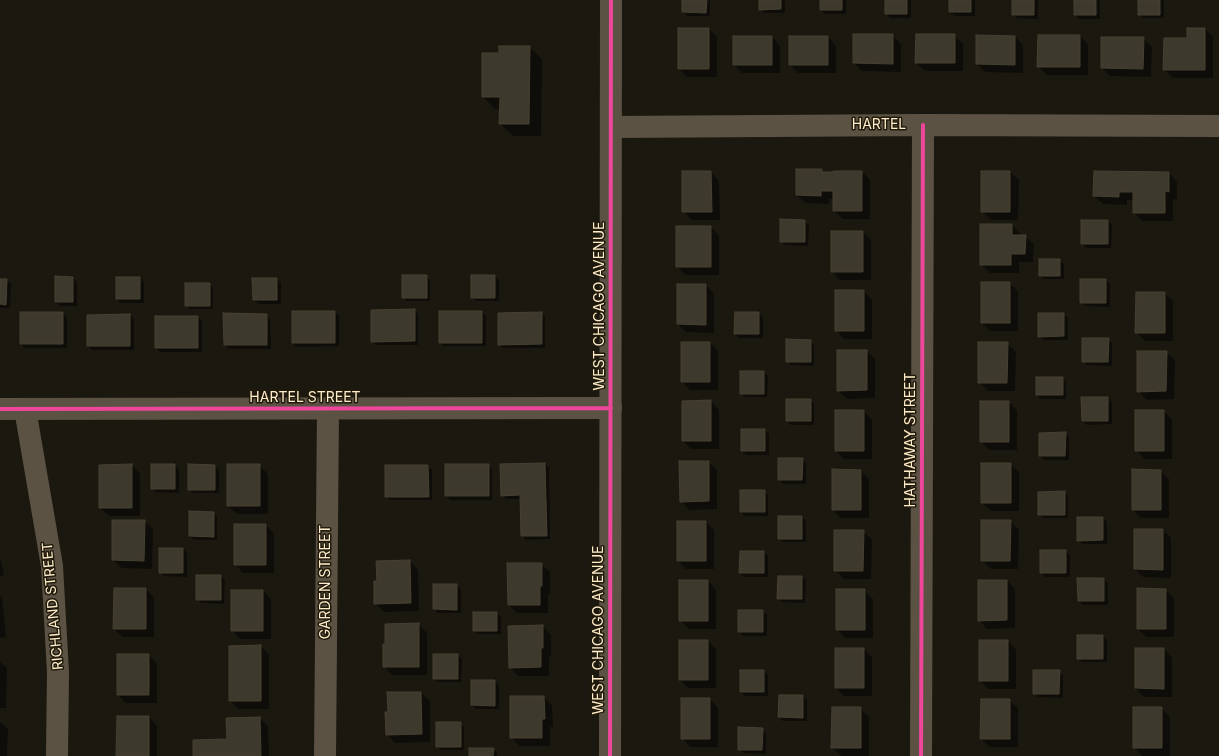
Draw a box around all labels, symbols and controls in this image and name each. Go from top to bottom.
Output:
street label: HARTEL [852,117,906,133]
street label: WEST CHICAGO AVENUE [592,222,608,390]
street label: HATHAWAY STREET [903,372,919,508]
street label: HARTEL STREET [249,390,361,406]
street label: GARDEN STREET [318,525,334,639]
street label: RICHLAND STREET [39,541,67,671]
street label: WEST CHICAGO AVENUE [591,546,607,714]

